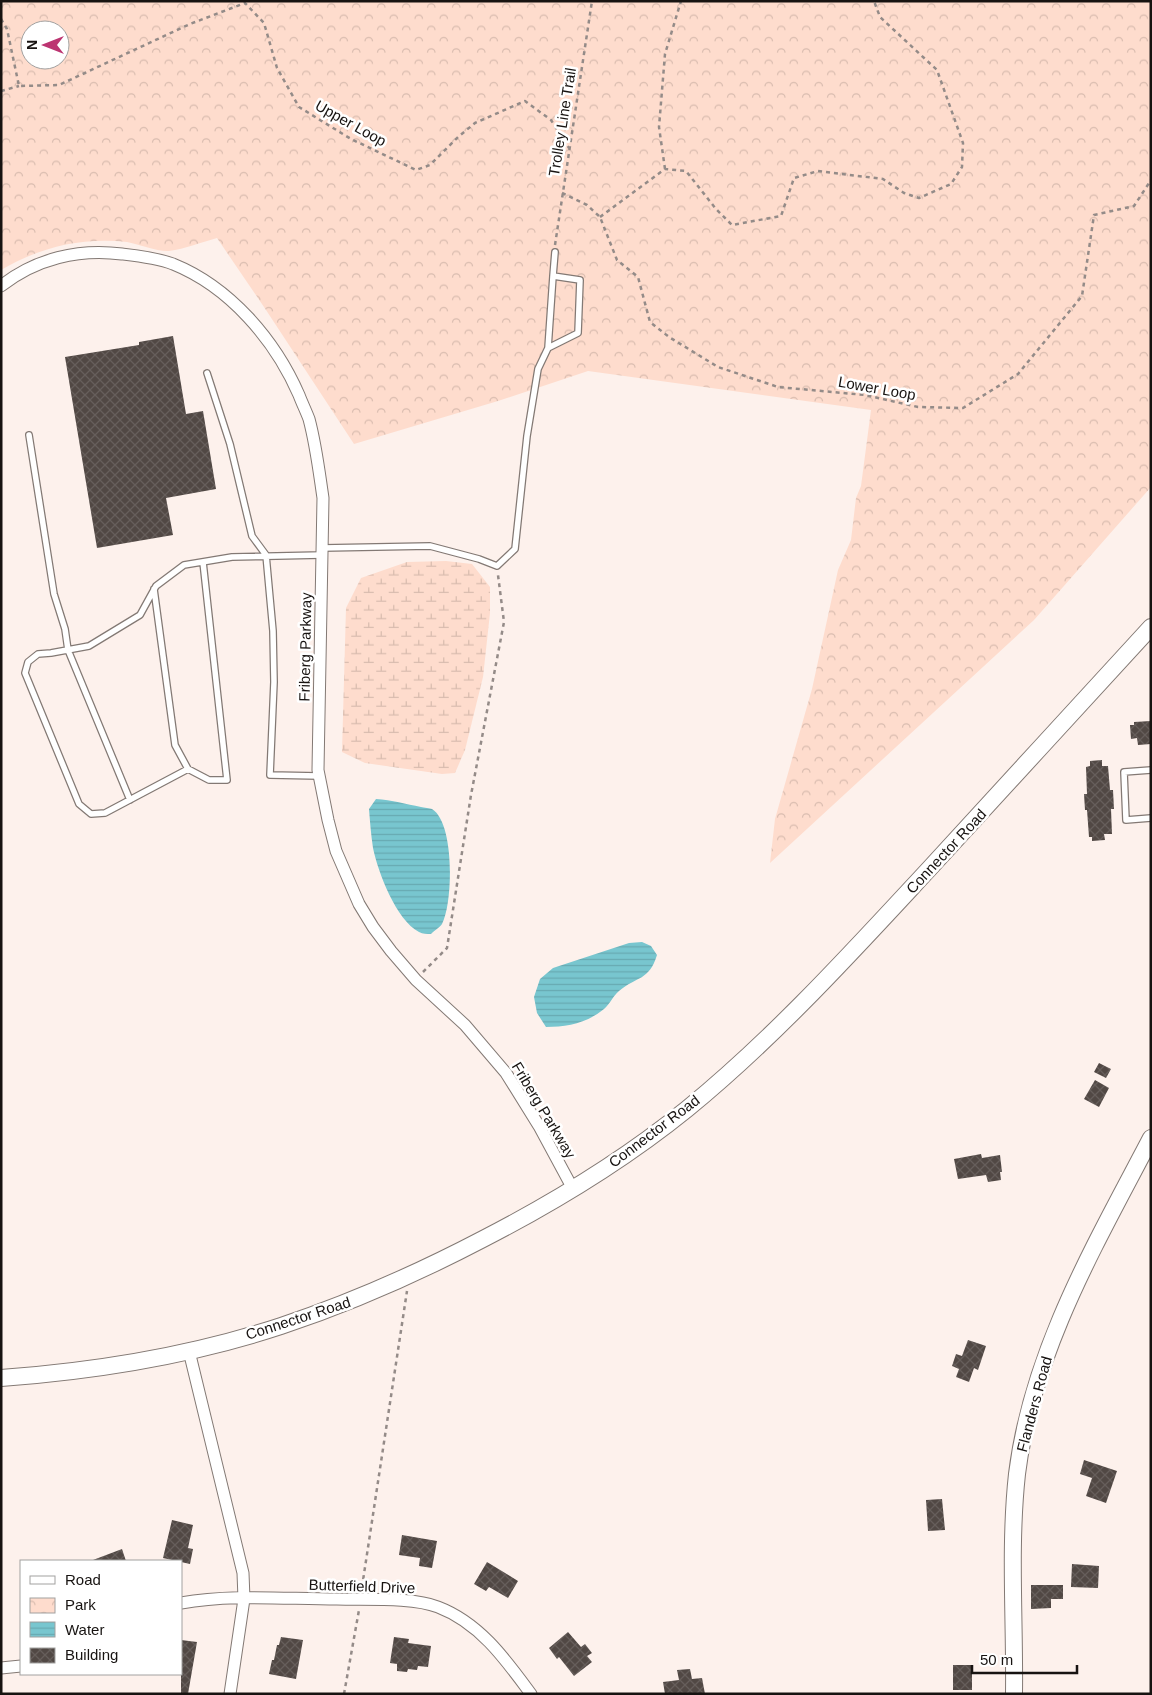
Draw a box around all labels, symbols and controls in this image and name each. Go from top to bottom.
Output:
north arrow [20,20,70,70]
text: N [24,40,40,50]
street label: Trolley Line Trail [545,67,579,177]
street label: Upper Loop [313,97,389,149]
street label: Lower Loop [837,373,917,403]
street label: Friberg Parkway [296,592,314,702]
street label: Connector Road [903,805,989,897]
street label: Friberg Parkway [509,1059,580,1162]
street label: Connector Road [605,1091,703,1171]
street label: Connector Road [243,1293,353,1343]
street label: Flanders Road [1013,1354,1055,1454]
legend [20,1560,182,1675]
text: Road [65,1571,101,1588]
street label: Butterfield Drive [308,1576,416,1596]
text: Park [65,1596,96,1613]
text: Water [65,1621,104,1638]
scale bar [972,1642,1077,1674]
text: Building [65,1646,118,1663]
text: 50 m [980,1651,1013,1668]

